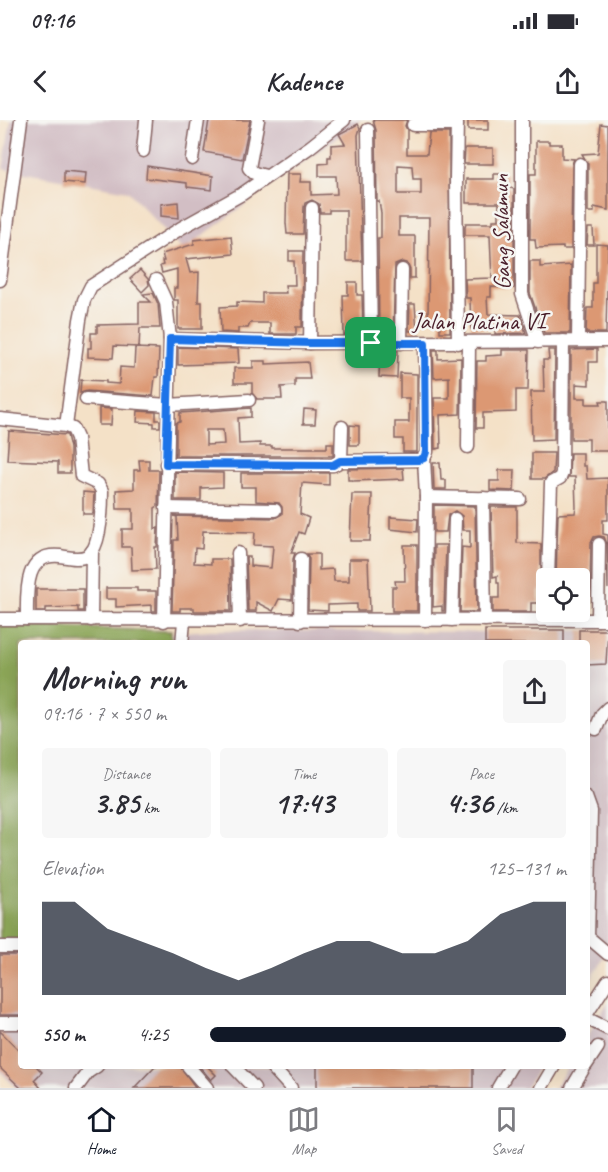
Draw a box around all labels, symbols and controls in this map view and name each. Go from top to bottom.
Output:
text: 09:16 [30,7,74,35]
text: Kadence [266,64,342,98]
icon: back [24,65,57,98]
icon: share [551,65,584,98]
street label: Gang Salamun [485,174,517,290]
street label: Jalan Platina VI [411,306,551,336]
pin [345,317,396,368]
icon: arrive [354,326,387,359]
map controls [536,568,590,622]
button: locate [536,568,590,622]
text: Morning run [42,657,186,699]
button: share [503,660,566,723]
text: 09:16 · 7 × 550 m [42,701,166,726]
text: Distance [102,764,150,784]
text: Time [292,764,316,784]
text: Pace [469,764,494,784]
text: 3.85 [94,784,140,822]
text: 17:43 [274,784,334,822]
text: 4:36 [446,784,493,822]
text: km [140,798,159,818]
text: /km [493,798,518,818]
text: Elevation [42,856,104,881]
text: 125–131 m [487,856,566,881]
text: 550 m [42,1022,85,1047]
text: 4:25 [138,1022,169,1047]
tab: Home [85,1103,118,1159]
tab: Map [287,1103,320,1159]
tab: Saved [490,1103,523,1159]

